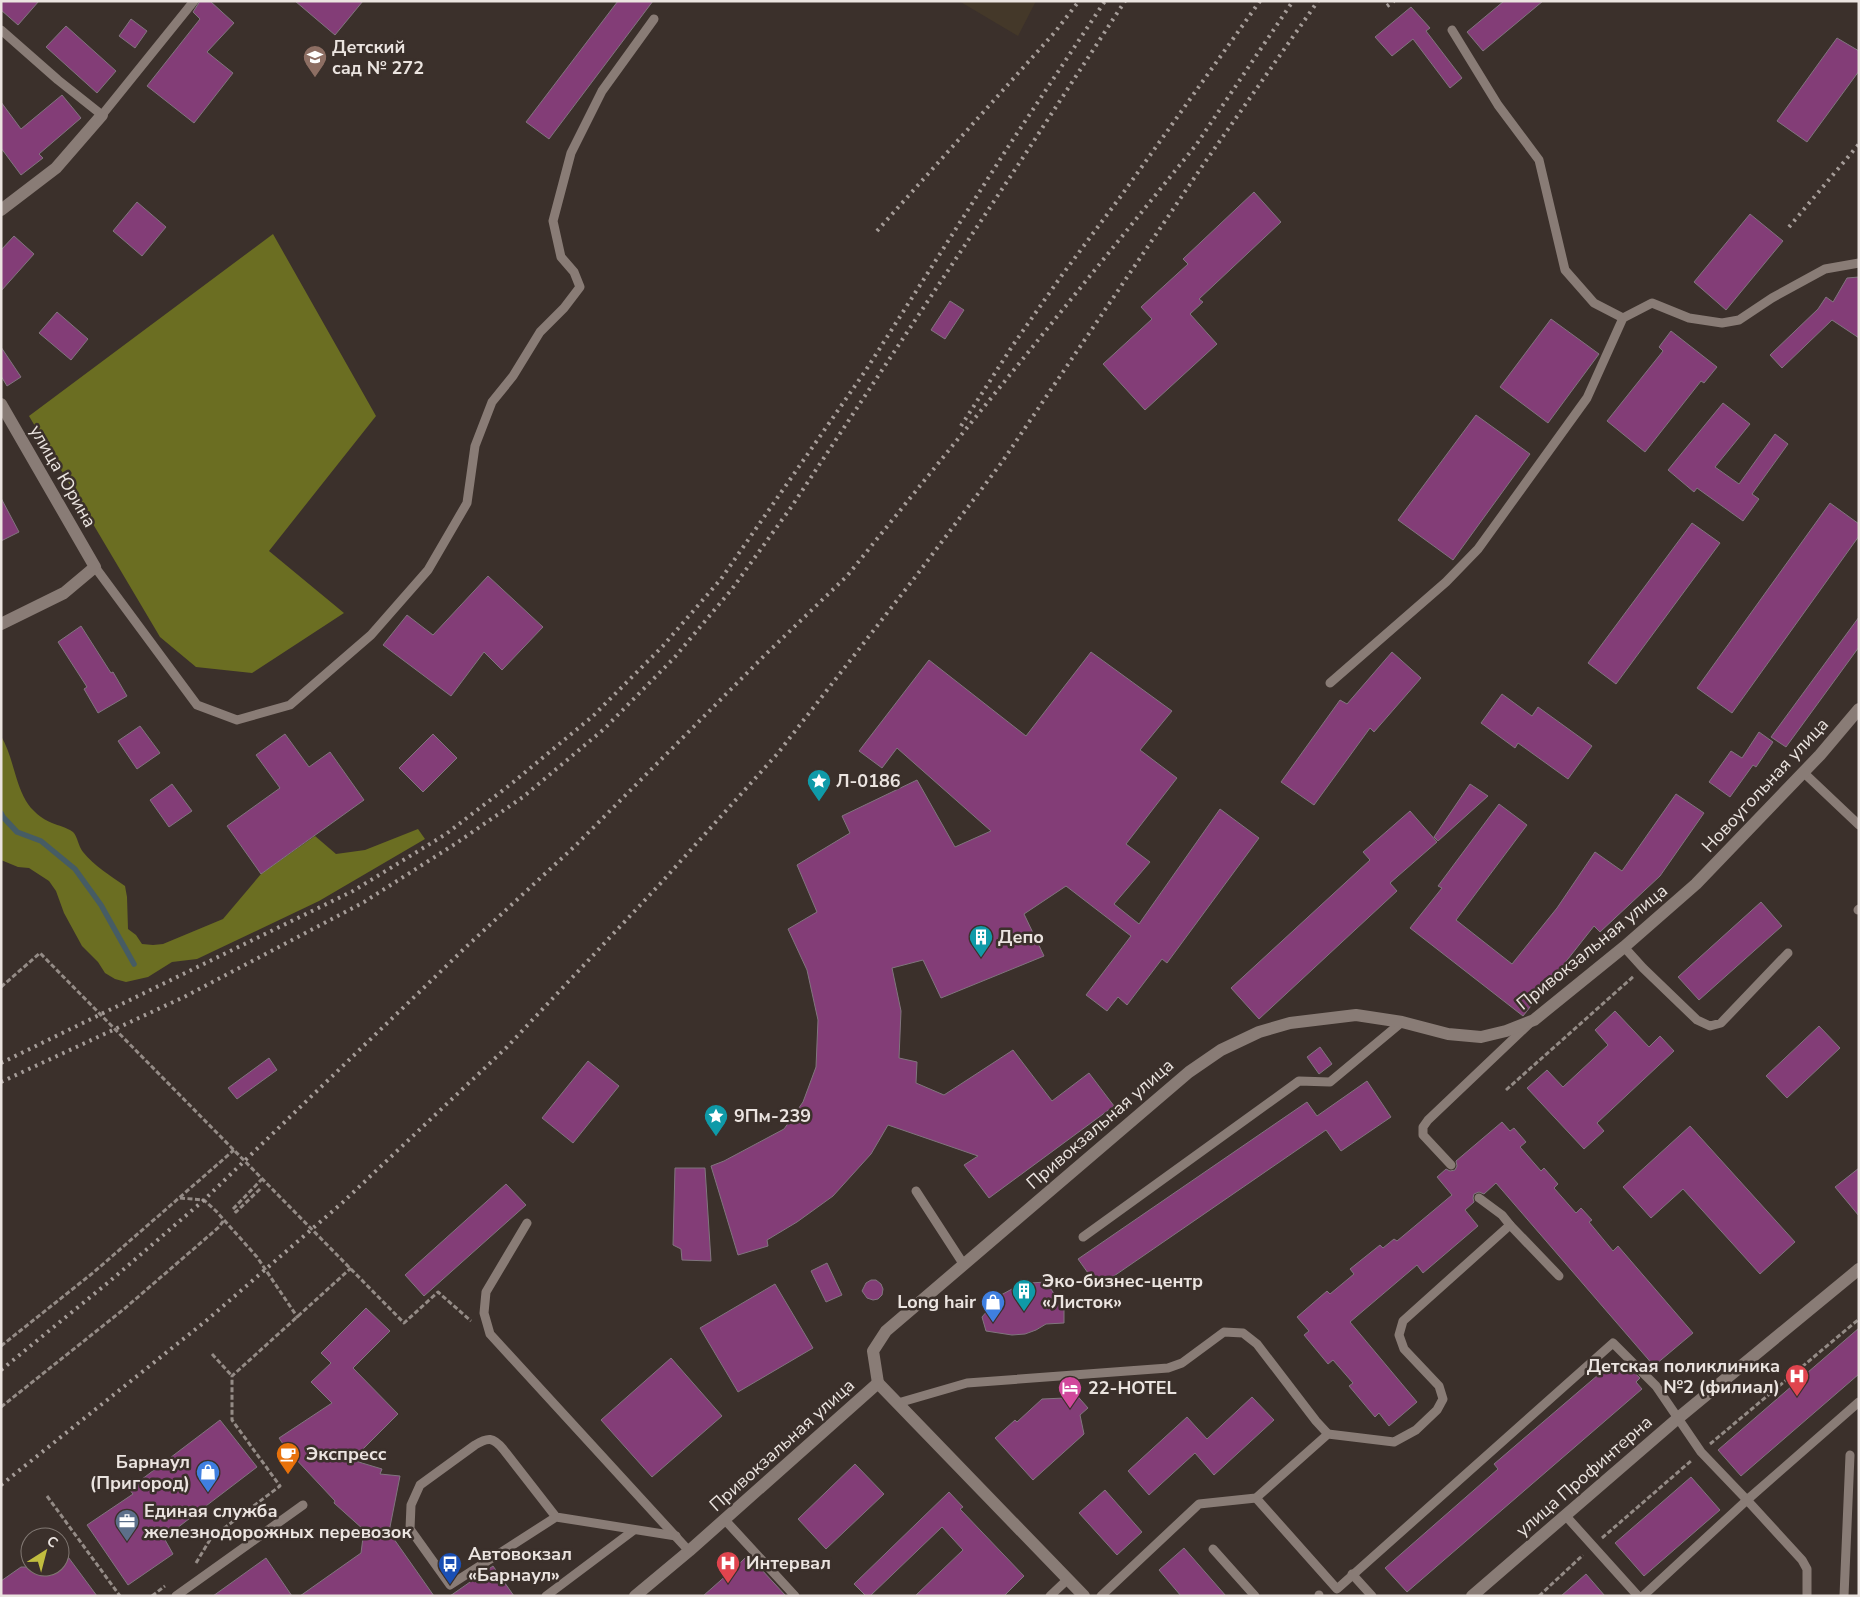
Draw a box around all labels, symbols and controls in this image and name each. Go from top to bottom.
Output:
place label: Детский сад № 272 [332,35,424,80]
school or university icon: Детский сад № 272 [302,44,328,78]
street label: улица Юрина [24,420,102,532]
street label: Новоугольная улица [1696,713,1834,857]
place icon: Л-0186 [806,768,832,802]
place label: Л-0186 [836,769,901,793]
street label: Привокзальная улица [1511,879,1673,1015]
building icon: Депо [968,924,994,958]
place label: Депо [998,925,1044,949]
street label: Привокзальная улица [1021,1053,1179,1195]
place icon: 9Пм-239 [703,1103,729,1137]
place label: 9Пм-239 [734,1104,811,1128]
place label: Эко-бизнес-центр «Листок» [1042,1269,1203,1314]
building icon: Эко-бизнес-центр «Листок» [1011,1278,1037,1312]
shop icon: Long hair [980,1289,1006,1323]
place label: Long hair [897,1290,976,1314]
place label: Детская поликлиника №2 (филиал) [1587,1354,1780,1399]
hospital icon: Детская поликлиника №2 (филиал) [1784,1363,1810,1397]
street label: Привокзальная улица [704,1373,860,1517]
hotel icon: 22-HOTEL [1057,1375,1083,1409]
place label: 22-HOTEL [1088,1376,1177,1400]
street label: улица Профинтерна [1511,1410,1657,1542]
cafe icon: Экспресс [275,1441,301,1475]
place label: Экспресс [306,1442,387,1466]
place label: Барнаул (Пригород) [90,1450,190,1495]
shop icon: Барнаул (Пригород) [195,1459,221,1493]
place label: Единая служба железнодорожных перевозок [143,1499,412,1544]
office icon: Единая служба железнодорожных перевозок [114,1508,140,1542]
north arrow [20,1527,70,1577]
text: С [43,1531,62,1553]
place label: Автовокзал «Барнаул» [468,1542,572,1587]
hospital icon: Интервал [715,1550,741,1584]
bus stop icon: Автовокзал «Барнаул» [437,1551,463,1585]
place label: Интервал [746,1551,831,1575]

